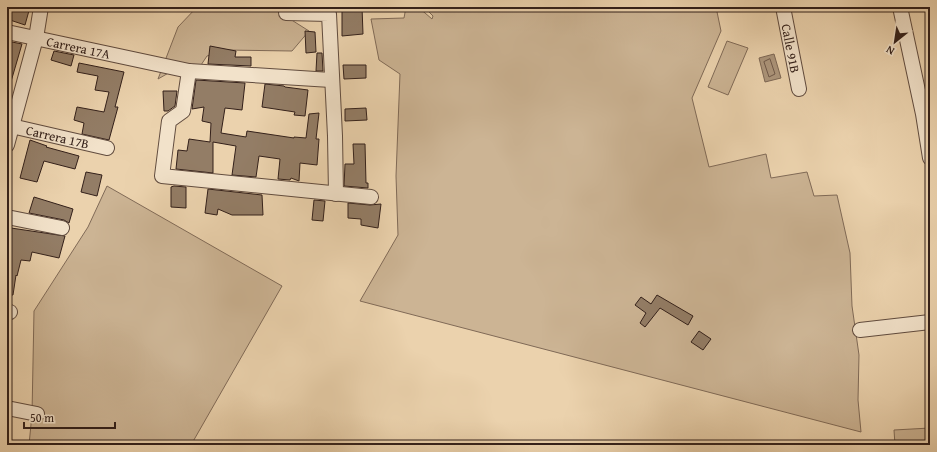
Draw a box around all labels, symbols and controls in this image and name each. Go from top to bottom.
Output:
street label: Calle 91B [777,22,805,74]
north arrow [875,22,915,62]
street label: Carrera 17A [45,31,112,63]
text: N [882,42,897,59]
street label: Carrera 17B [24,120,91,153]
scale bar [24,404,115,430]
text: 50 m [30,409,54,426]

